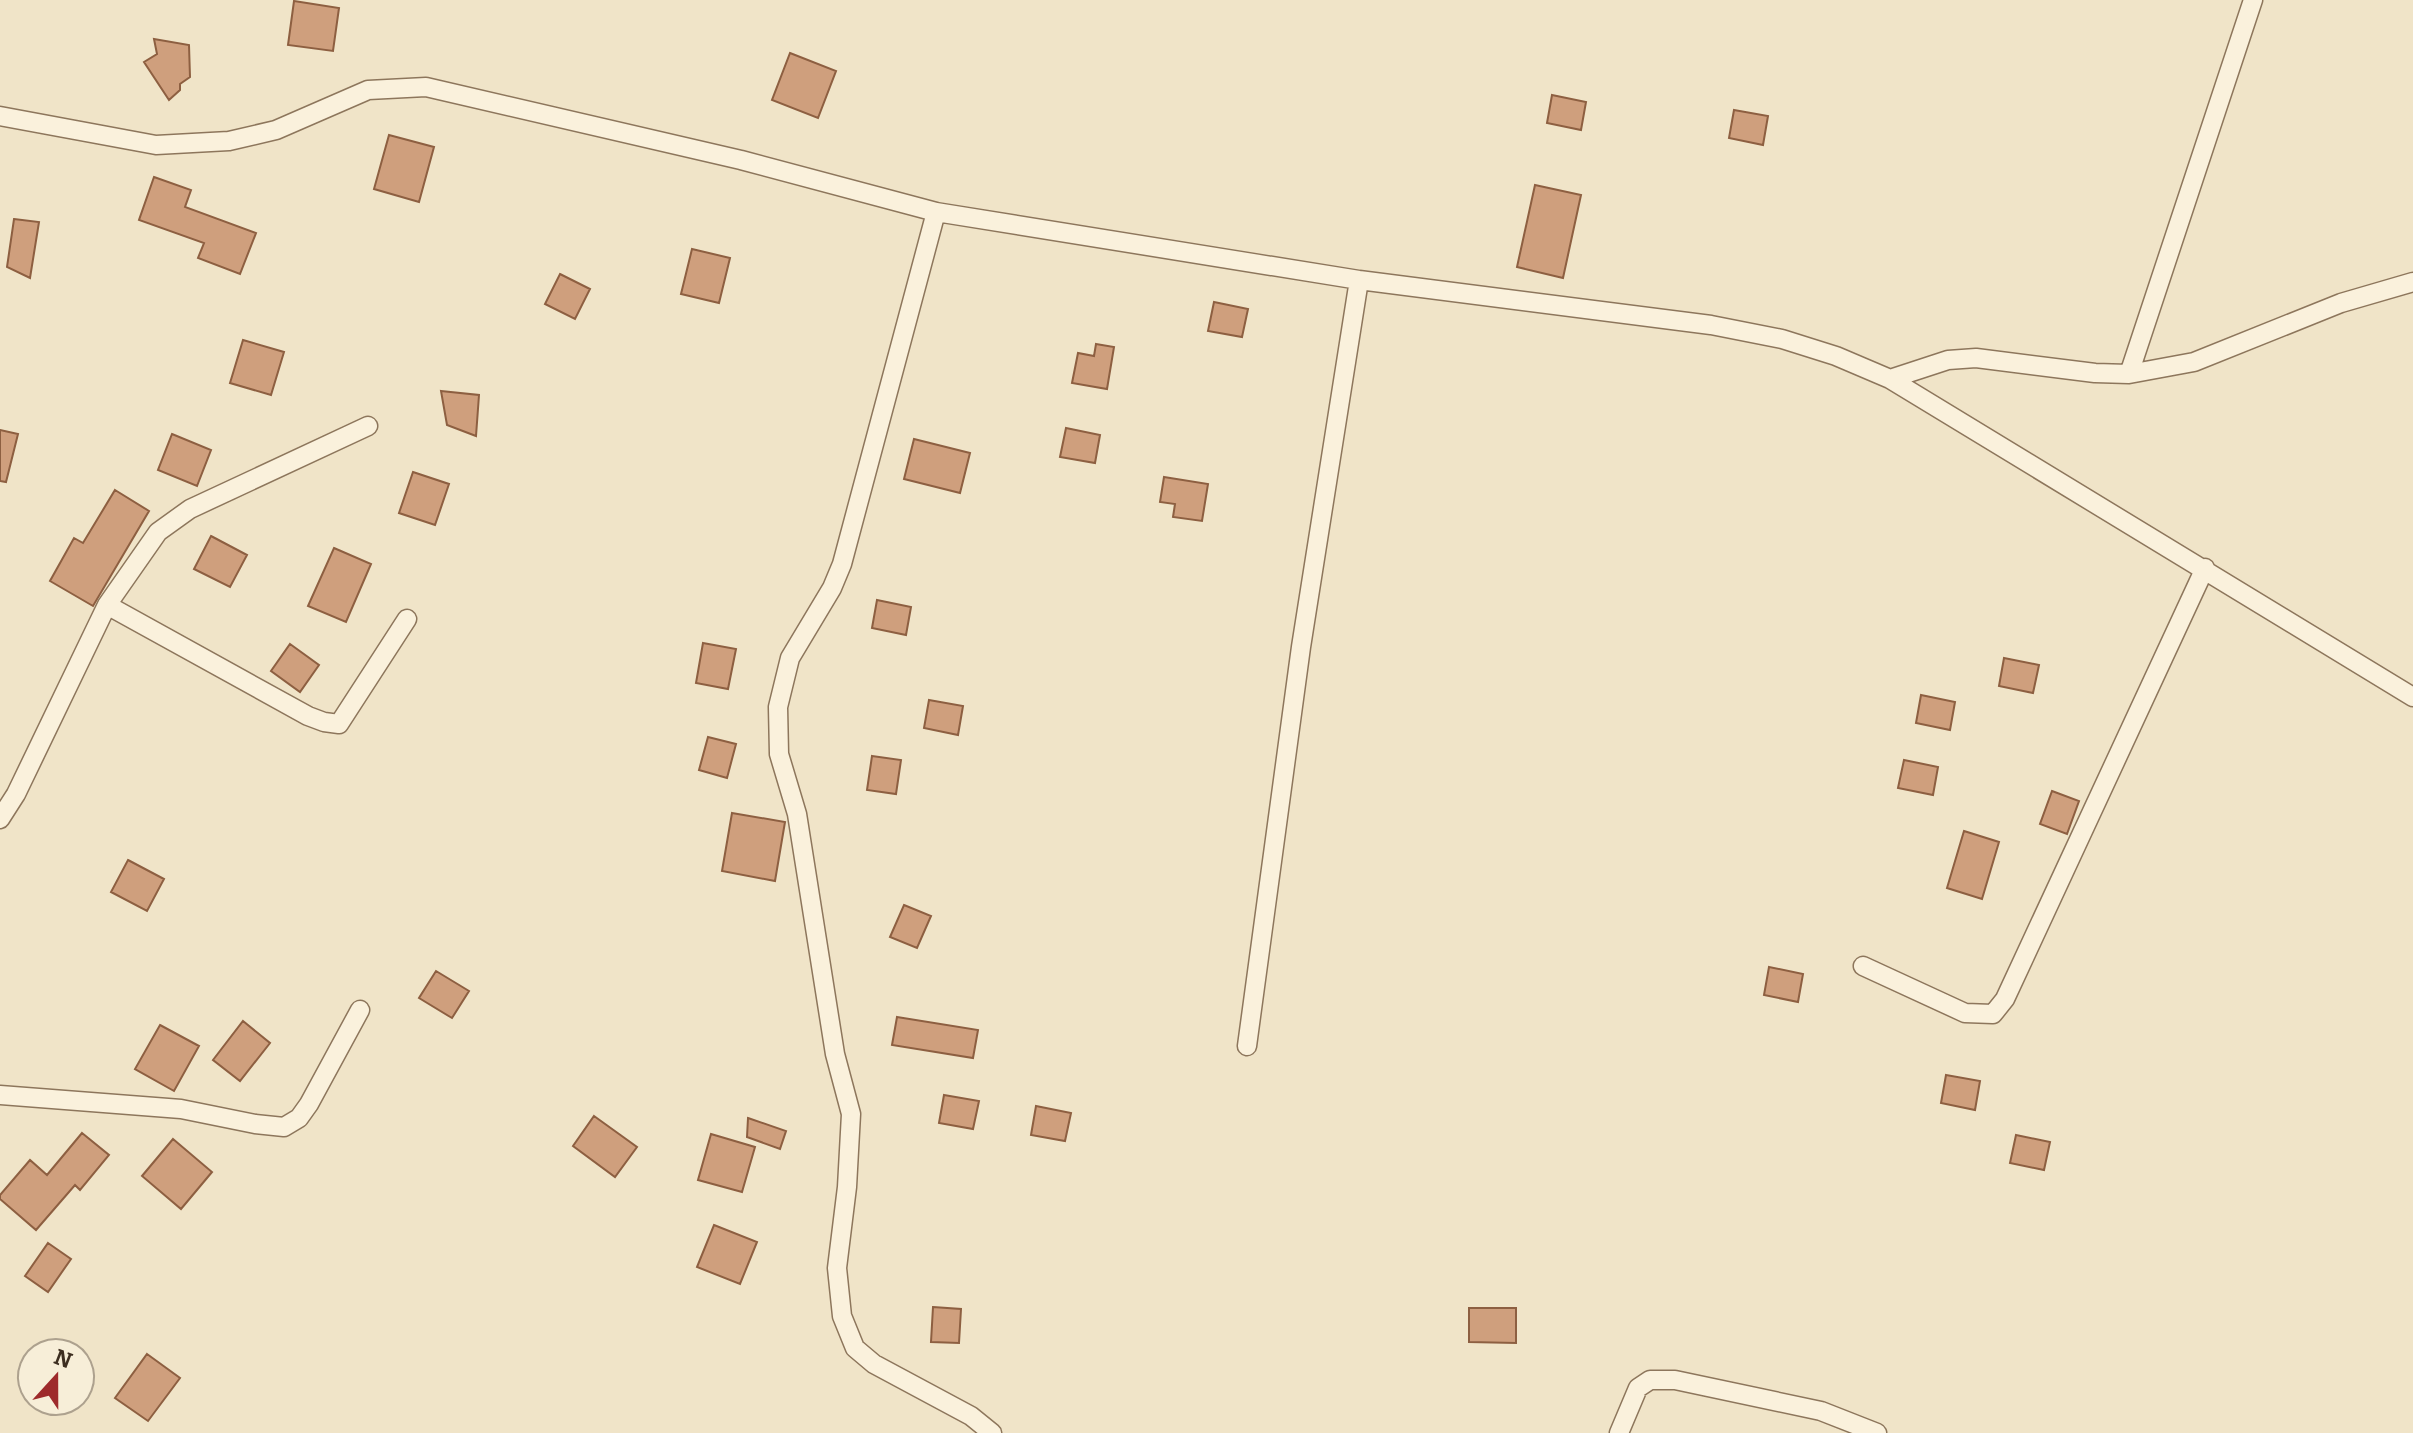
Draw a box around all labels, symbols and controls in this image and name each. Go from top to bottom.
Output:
north arrow [16,1337,96,1417]
text: N [50,1343,76,1374]

